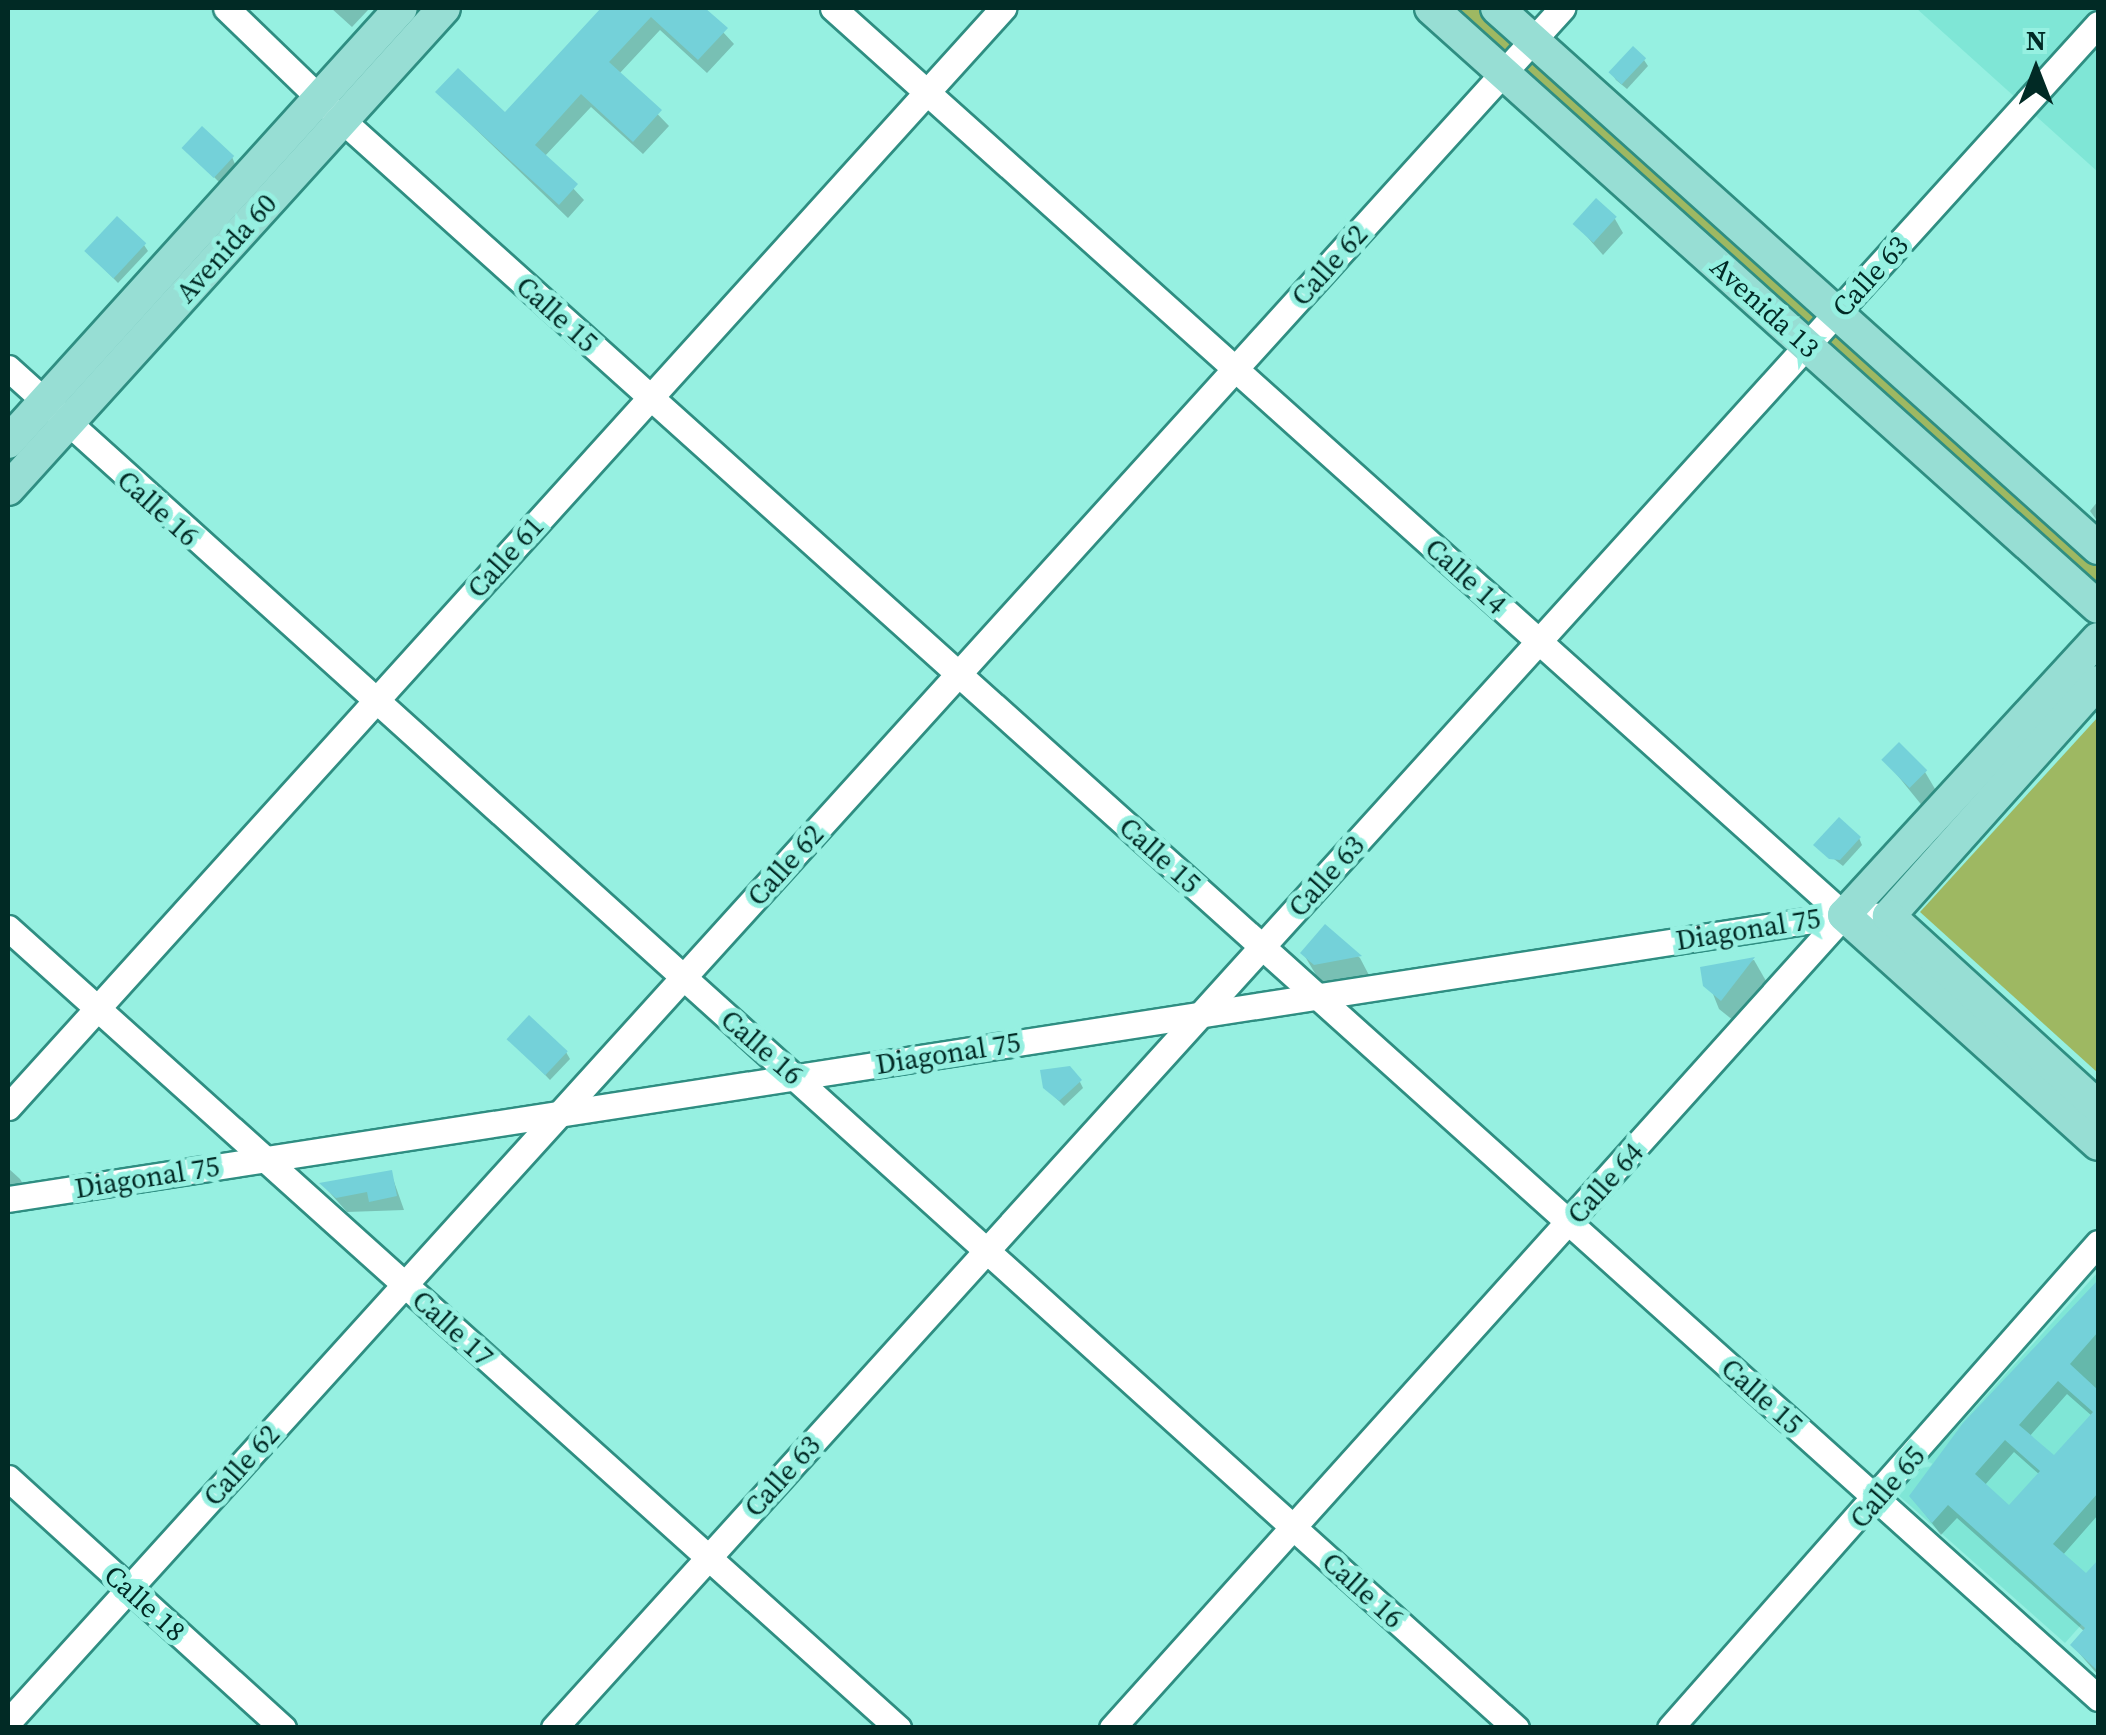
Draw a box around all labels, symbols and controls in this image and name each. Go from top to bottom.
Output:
north arrow [1986,20,2086,120]
text: N [2026,21,2046,59]
street label: Avenida 60 [169,187,283,309]
street label: Calle 62 [1284,218,1374,312]
street label: Calle 63 [1825,229,1915,323]
street label: Avenida 13 [1704,250,1826,364]
street label: Calle 15 [510,269,604,359]
street label: Calle 16 [111,463,205,553]
street label: Calle 61 [460,510,550,604]
street label: Calle 14 [1419,531,1513,621]
street label: Calle 15 [1113,810,1207,900]
street label: Calle 62 [740,818,830,912]
street label: Calle 63 [1281,829,1371,923]
street label: Diagonal 75 [1673,901,1823,957]
street label: Calle 16 [714,1002,810,1092]
street label: Diagonal 75 [873,1025,1023,1081]
street label: Calle 64 [1560,1136,1650,1230]
street label: Diagonal 75 [72,1149,222,1205]
street label: Calle 17 [406,1283,500,1373]
street label: Calle 15 [1715,1351,1809,1441]
street label: Calle 62 [196,1418,286,1512]
street label: Calle 63 [737,1429,827,1523]
street label: Calle 65 [1842,1439,1932,1535]
street label: Calle 16 [1316,1545,1410,1635]
street label: Calle 18 [98,1558,192,1648]

